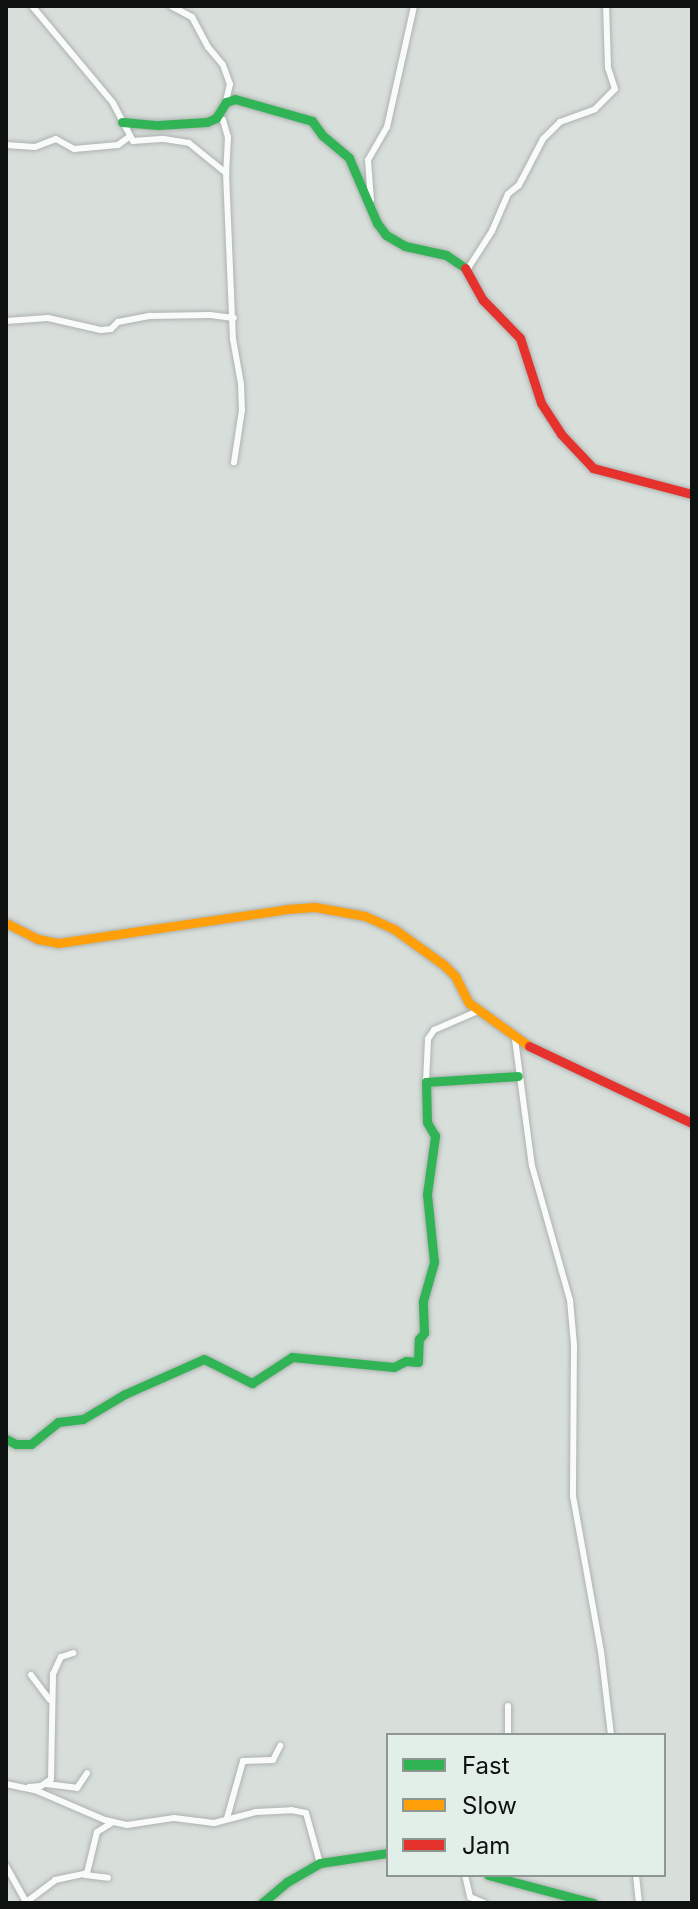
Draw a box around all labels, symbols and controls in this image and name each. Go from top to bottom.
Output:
legend [386,1733,666,1877]
text: Fast [462,1751,510,1780]
text: Slow [462,1791,517,1820]
text: Jam [462,1831,510,1860]

